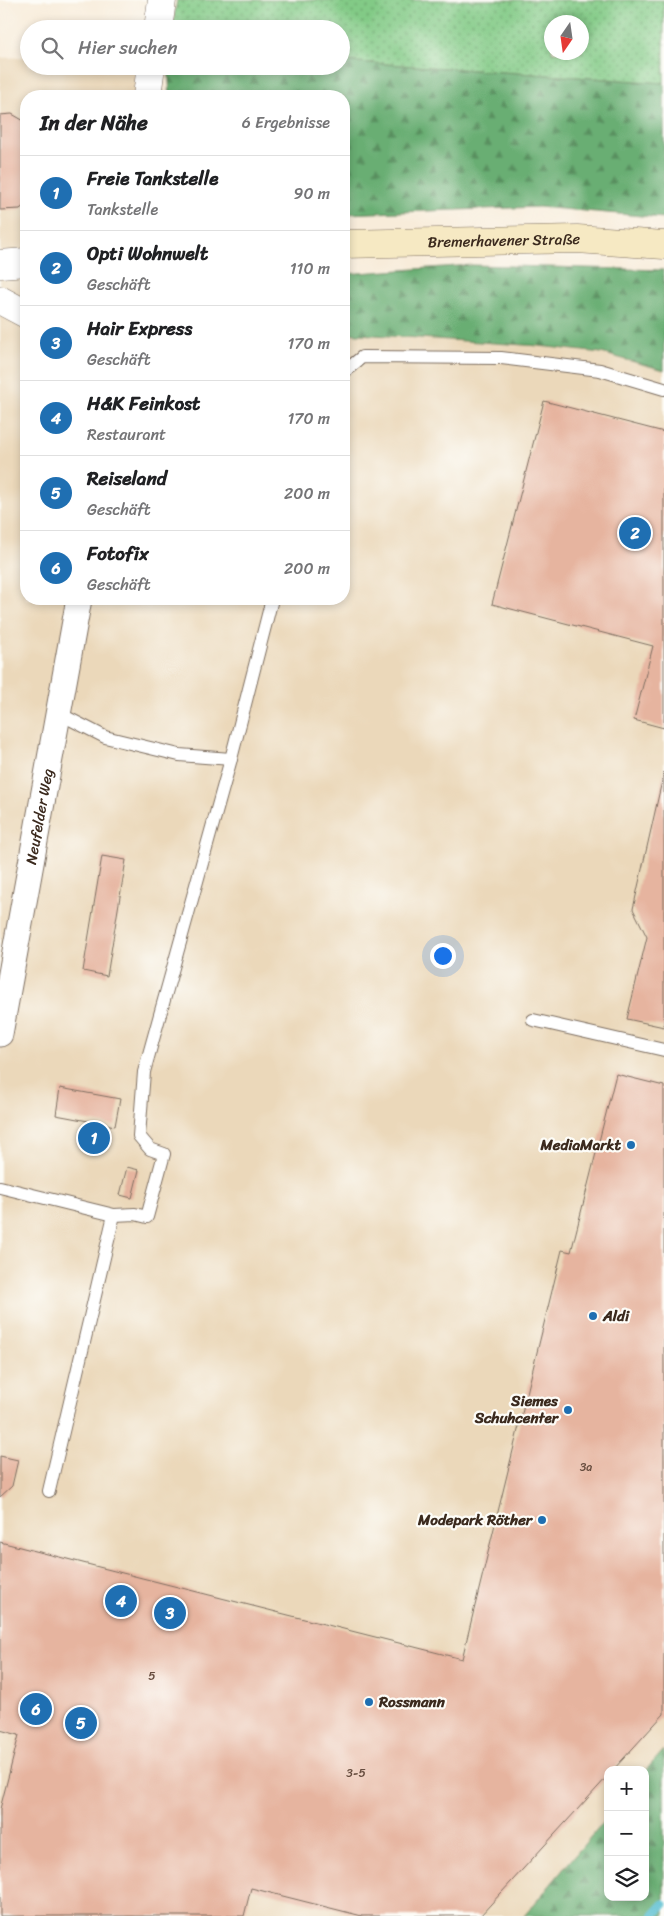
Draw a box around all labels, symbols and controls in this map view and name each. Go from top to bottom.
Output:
north arrow [544,15,589,60]
search box [20,20,350,75]
text: Hier suchen [78,31,178,64]
icon: search [38,34,66,62]
text: In der Nähe [40,104,148,142]
text: 6 Ergebnisse [242,108,330,137]
text: Freie Tankstelle [87,162,218,195]
text: 1 [53,179,59,208]
text: 90 m [294,179,330,208]
text: Tankstelle [87,195,158,224]
street label: Bremerhavener Straße [427,226,581,255]
text: Opti Wohnwelt [87,237,208,270]
text: 2 [51,254,61,283]
text: 110 m [290,254,330,283]
text: Geschäft [87,270,150,299]
text: Hair Express [87,312,192,345]
text: 3 [52,329,60,358]
text: 170 m [287,329,330,358]
text: Geschäft [87,345,150,374]
text: H&K Feinkost [87,387,200,420]
text: 4 [51,404,61,433]
text: 170 m [287,404,330,433]
text: Restaurant [87,420,166,449]
text: Reiseland [87,462,167,495]
text: 5 [51,479,61,508]
text: 200 m [284,479,330,508]
text: Geschäft [87,495,150,524]
pin: 2 [619,514,651,552]
text: Fotofix [87,537,149,570]
text: 6 [51,554,61,583]
text: 200 m [284,554,330,583]
text: Geschäft [87,570,150,599]
street label: Neufelder Weg [18,766,61,867]
your location [430,943,456,969]
pin: 1 [78,1119,110,1157]
place label: MediaMarkt [539,1132,621,1158]
marker: MediaMarkt [625,1139,637,1151]
place label: Aldi [602,1303,630,1329]
marker: Aldi [587,1310,599,1322]
place label: Siemes Schuhcenter [474,1388,560,1431]
marker: Siemes Schuhcenter [562,1404,574,1416]
house number: 3a [580,1456,592,1478]
place label: Modepark Röther [417,1507,534,1533]
marker: Modepark Röther [536,1514,548,1526]
pin: 4 [105,1582,137,1620]
pin: 3 [154,1594,186,1632]
house number: 5 [148,1665,156,1687]
place label: Rossmann [378,1689,446,1715]
pin: 6 [20,1690,52,1728]
marker: Rossmann [363,1696,375,1708]
pin: 5 [65,1704,97,1742]
house number: 3-5 [346,1762,366,1784]
map controls [604,1766,649,1901]
button: + [604,1766,649,1811]
button: − [604,1811,649,1856]
button: layers [604,1856,649,1901]

